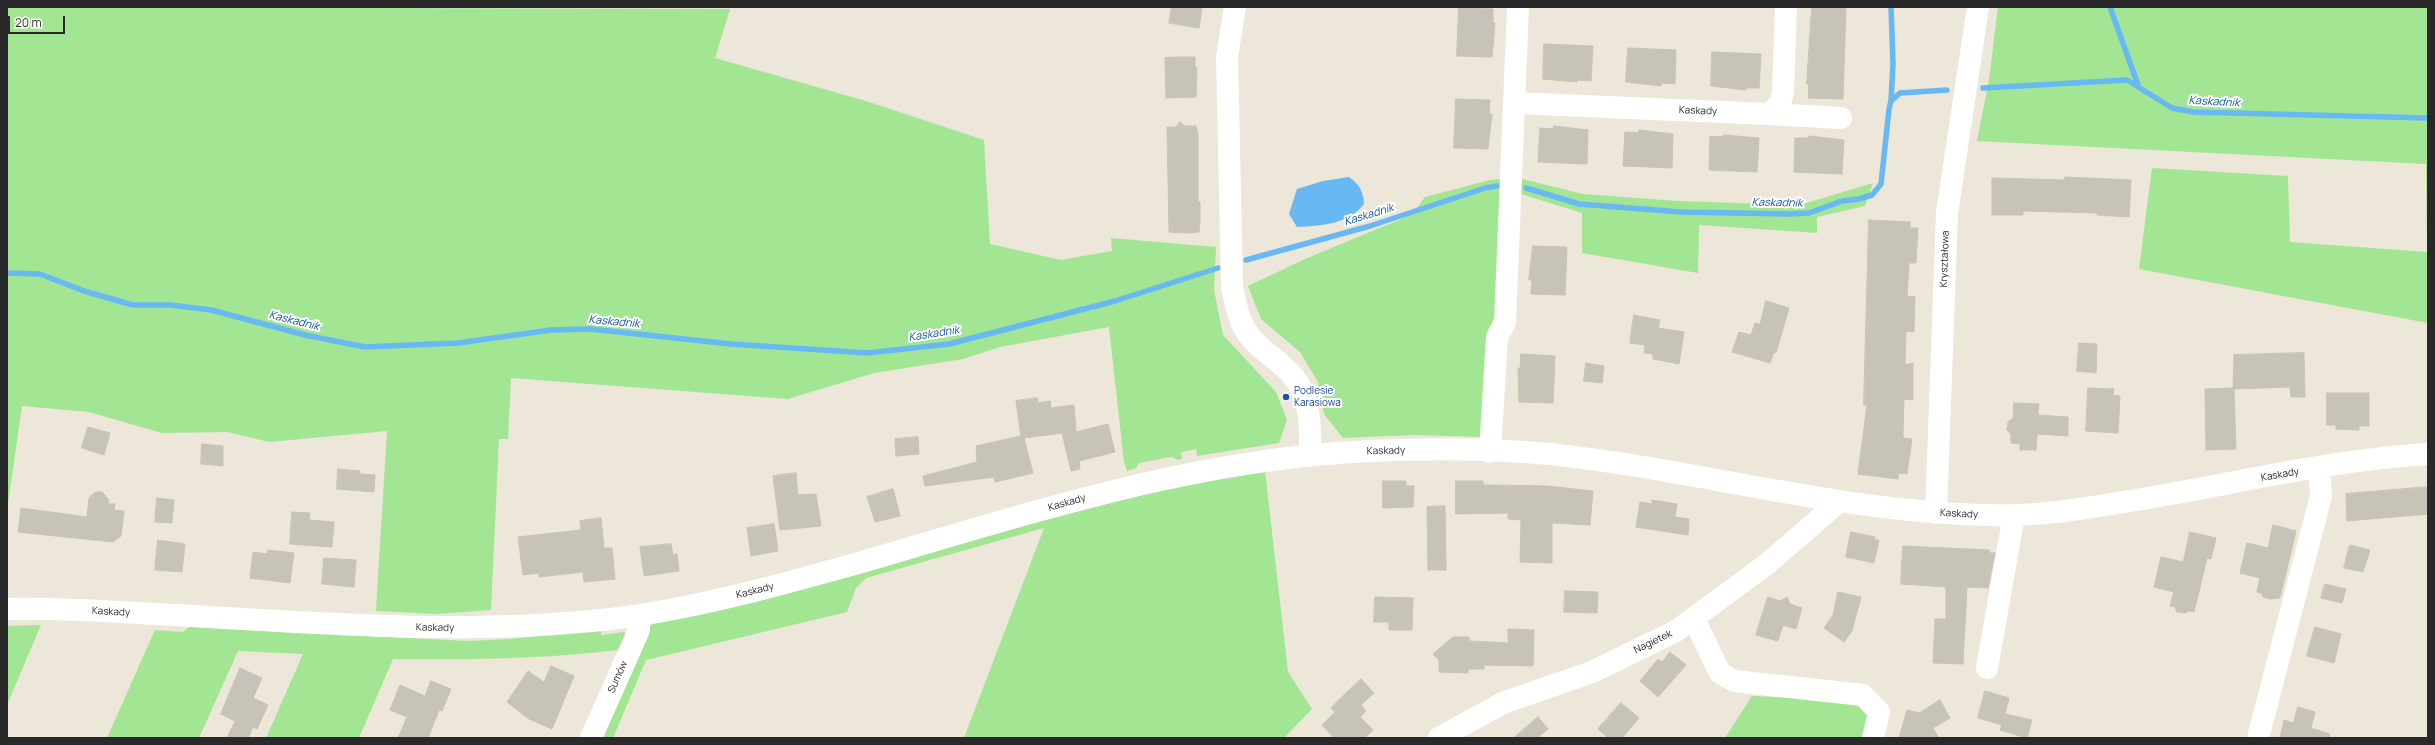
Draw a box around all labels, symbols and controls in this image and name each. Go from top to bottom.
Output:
scale bar [10,8,67,34]
text: 20 m [15,14,42,31]
water label: Kaskadnik [2188,94,2240,110]
street label: Kaskady [1679,104,1717,118]
water label: Kaskadnik [1751,196,1803,210]
water label: Kaskadnik [1343,201,1395,229]
street label: Kryształowa [1938,230,1952,288]
water label: Kaskadnik [268,308,320,334]
water label: Kaskadnik [588,313,640,331]
water label: Kaskadnik [908,323,960,345]
place label: Podlesie Karasiowa [1294,385,1341,408]
marker: Podlesie Karasiowa [1281,392,1291,402]
street label: Kaskady [1367,445,1405,457]
street label: Kaskady [2260,466,2300,484]
street label: Kaskady [1047,492,1087,514]
street label: Kaskady [1939,507,1979,521]
street label: Kaskady [735,581,775,601]
street label: Kaskady [91,605,131,619]
street label: Kaskady [416,622,454,634]
street label: Nagietek [1632,628,1674,656]
street label: Sumów [606,659,630,695]

